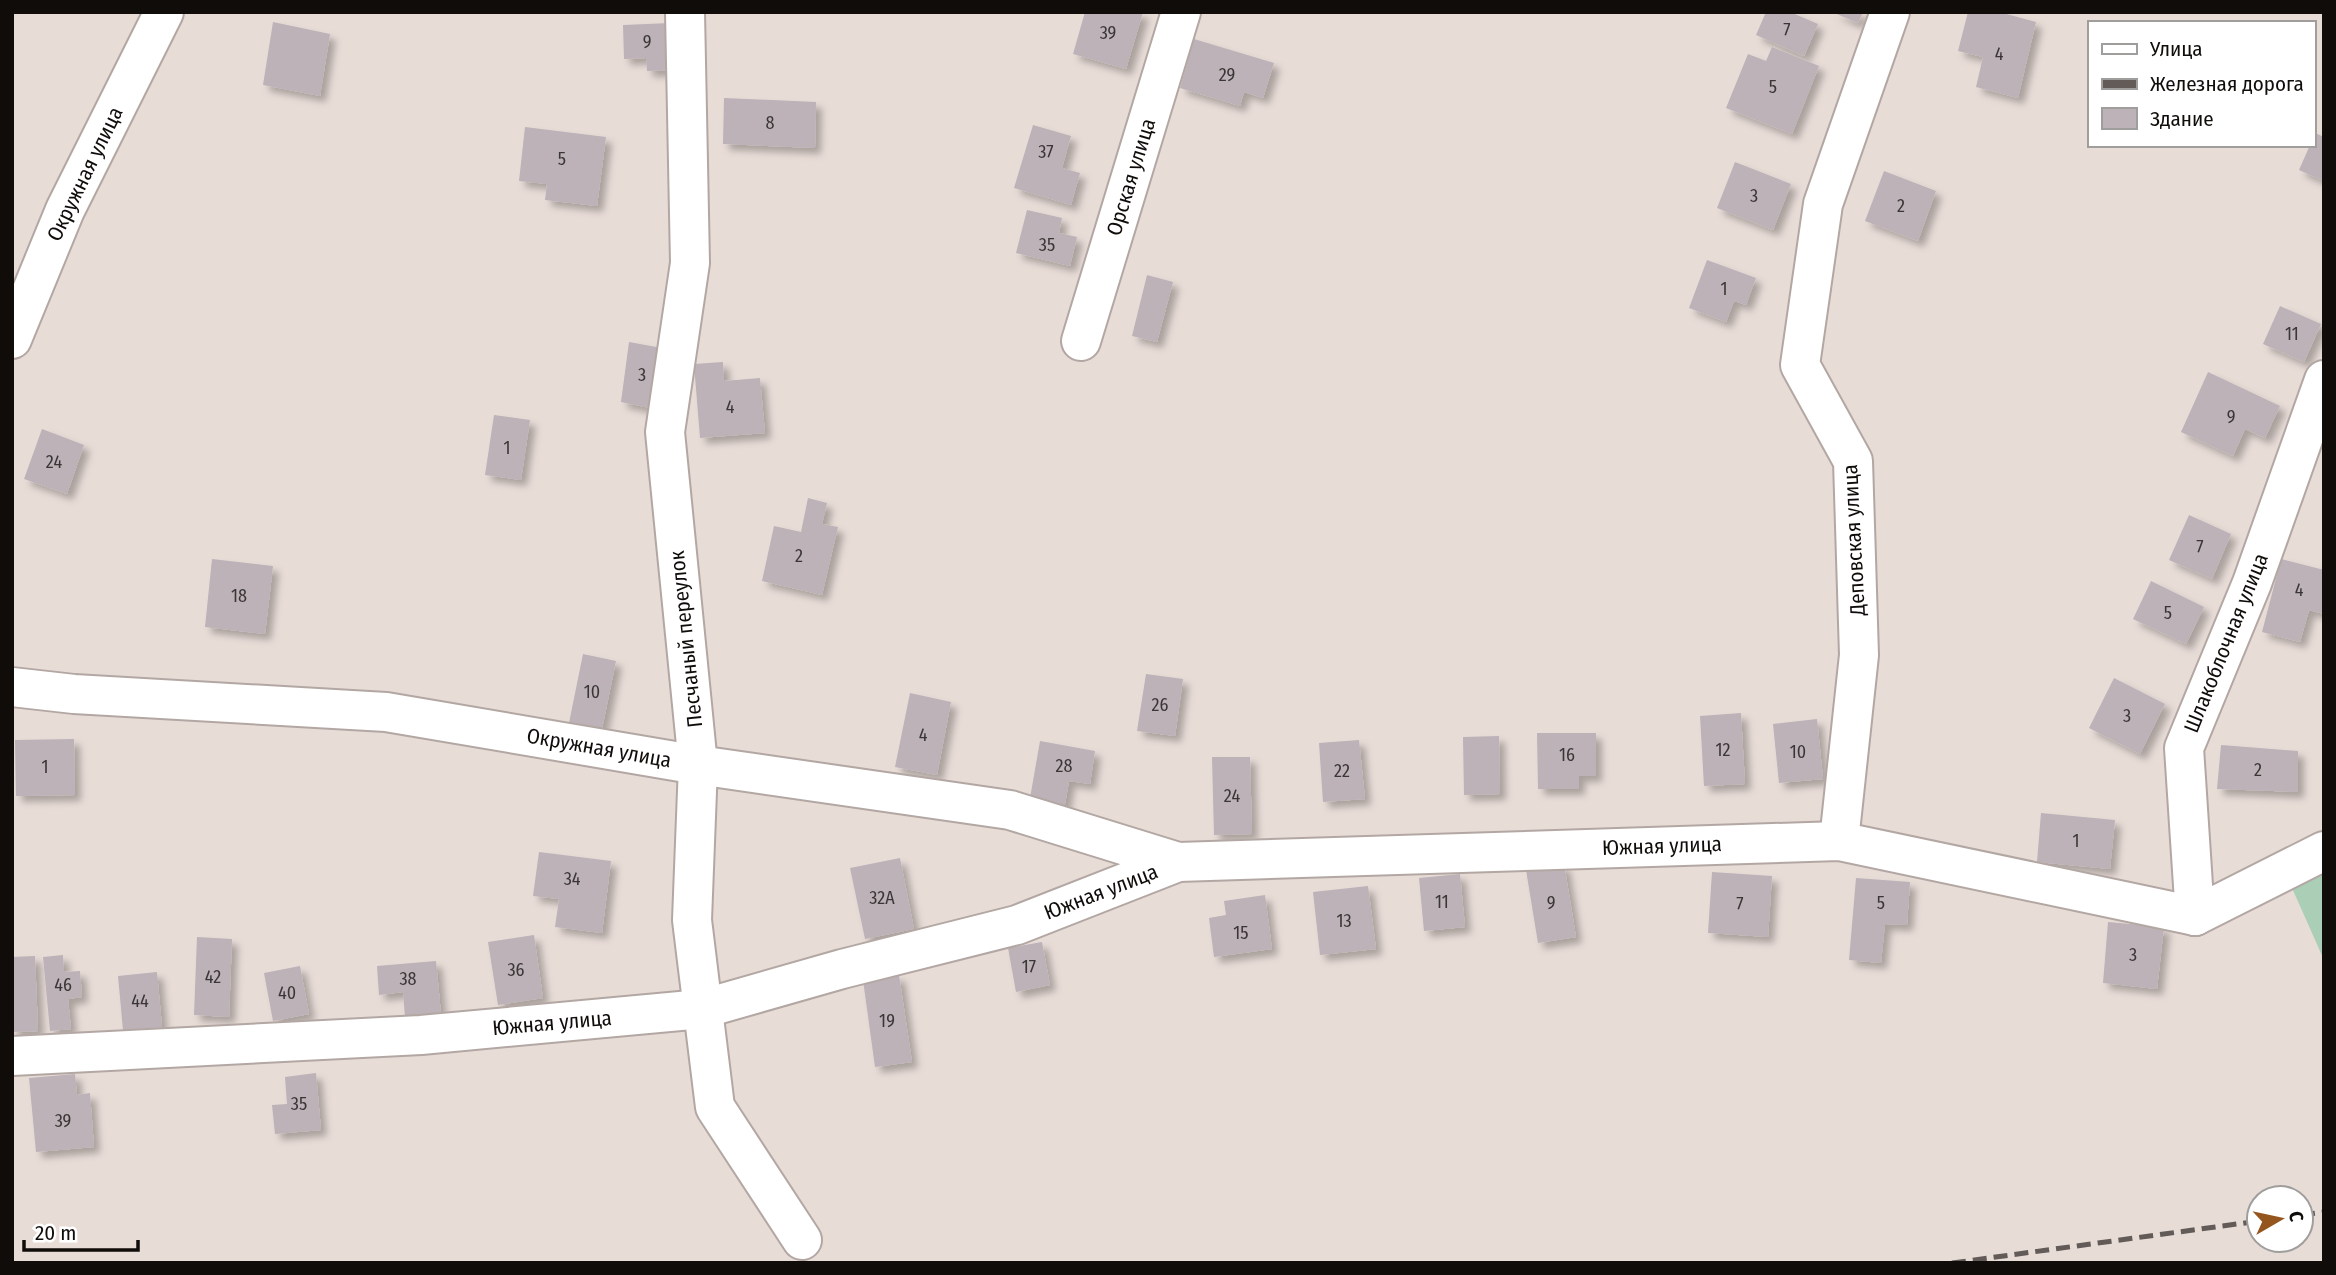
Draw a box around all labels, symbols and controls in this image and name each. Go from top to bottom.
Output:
house number: 7 [1783,19,1791,41]
legend [2088,21,2315,147]
house number: 39 [1100,22,1116,44]
house number: 9 [643,31,651,53]
text: Улица [2149,36,2203,62]
house number: 4 [1995,43,2004,65]
house number: 29 [1219,64,1235,86]
text: Железная дорога [2150,71,2304,97]
house number: 5 [1769,76,1777,98]
street label: Окружная улица [41,103,129,245]
text: Здание [2150,106,2214,132]
house number: 8 [766,112,775,134]
street label: Орская улица [1101,115,1161,239]
house number: 37 [1038,141,1054,163]
house number: 5 [558,148,566,170]
house number: 3 [1750,185,1758,207]
house number: 2 [1897,195,1905,217]
house number: 35 [1039,234,1055,256]
house number: 1 [1720,278,1728,300]
house number: 11 [2285,323,2299,345]
house number: 3 [638,364,646,386]
house number: 4 [726,396,735,418]
house number: 9 [2227,406,2235,428]
house number: 1 [503,437,511,459]
house number: 24 [46,451,62,473]
street label: Деповская улица [1837,464,1871,617]
house number: 7 [2196,536,2204,558]
house number: 2 [795,545,803,567]
street label: Песчаный переулок [664,549,708,729]
street label: Шлакоблочная улица [2178,549,2274,737]
house number: 4 [2295,579,2304,601]
house number: 18 [231,585,247,607]
house number: 5 [2164,602,2172,624]
house number: 10 [584,681,600,703]
house number: 26 [1152,694,1169,716]
house number: 3 [2123,705,2131,727]
street label: Окружная улица [525,722,673,774]
house number: 4 [919,724,928,746]
house number: 12 [1716,739,1731,761]
house number: 10 [1790,741,1806,763]
house number: 16 [1559,744,1575,766]
house number: 28 [1056,755,1072,777]
house number: 1 [41,756,49,778]
house number: 2 [2254,759,2262,781]
house number: 22 [1334,760,1350,782]
house number: 24 [1224,785,1240,807]
house number: 1 [2072,830,2080,852]
street label: Южная улица [1602,831,1722,861]
street label: Южная улица [1040,858,1162,926]
house number: 34 [564,868,581,890]
house number: 32А [869,887,895,909]
house number: 11 [1435,891,1449,913]
house number: 9 [1547,892,1555,914]
house number: 5 [1877,892,1885,914]
house number: 7 [1736,893,1744,915]
house number: 13 [1336,910,1352,932]
house number: 15 [1233,922,1249,944]
house number: 3 [2129,944,2137,966]
house number: 17 [1022,956,1036,978]
house number: 36 [507,959,525,981]
house number: 42 [205,966,221,988]
house number: 38 [399,968,417,990]
house number: 46 [54,974,72,996]
house number: 40 [278,982,296,1004]
house number: 44 [131,990,149,1012]
street label: Южная улица [491,1005,613,1041]
house number: 19 [879,1010,895,1032]
house number: 35 [291,1093,307,1115]
house number: 39 [55,1110,71,1132]
north arrow [2245,1184,2315,1254]
scale bar [24,1208,138,1252]
text: С [2284,1210,2308,1223]
text: 20 m [35,1220,76,1246]

